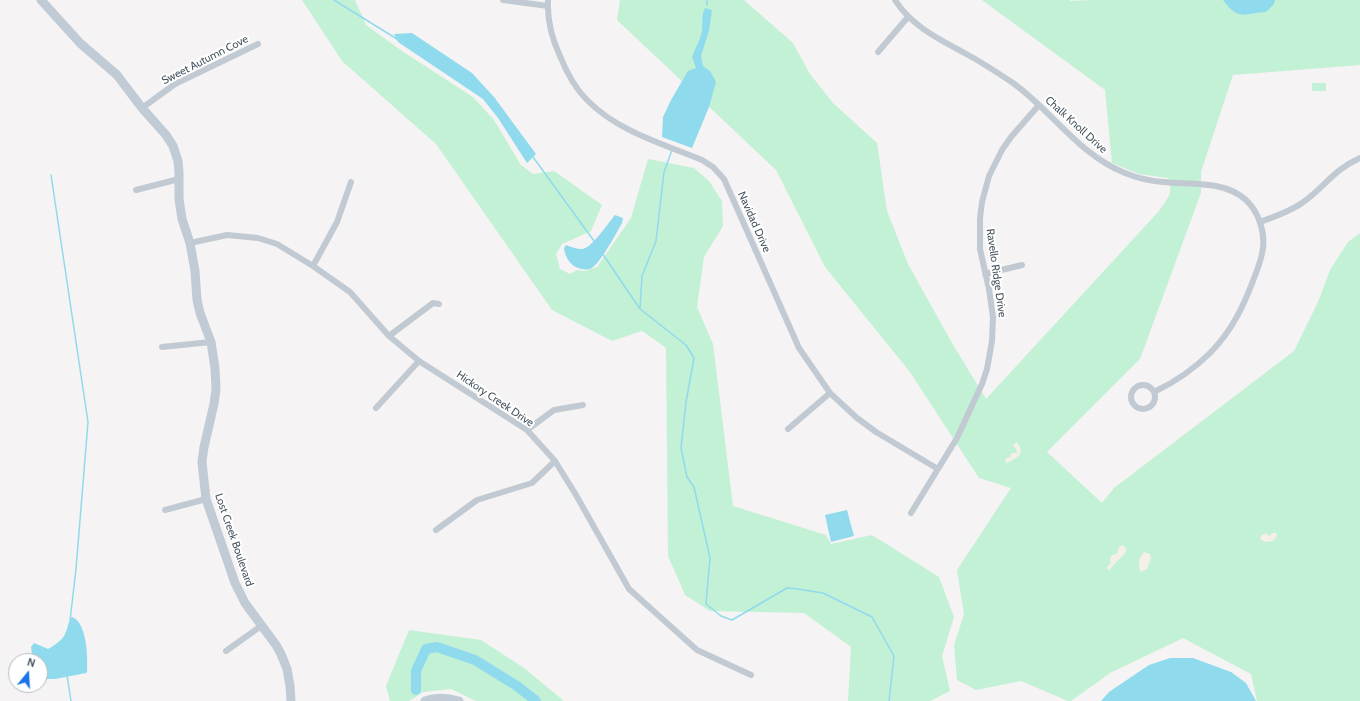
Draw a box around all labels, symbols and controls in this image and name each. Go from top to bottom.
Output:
street label: Sweet Autumn Cove [160,32,250,88]
street label: Chalk Knoll Drive [1042,94,1110,156]
street label: Navidad Drive [735,190,773,254]
street label: Ravello Ridge Drive [983,228,1009,318]
street label: Hickory Creek Drive [454,368,536,430]
street label: Lost Creek Boulevard [212,492,256,588]
north arrow [8,653,48,693]
text: N [26,655,37,670]

